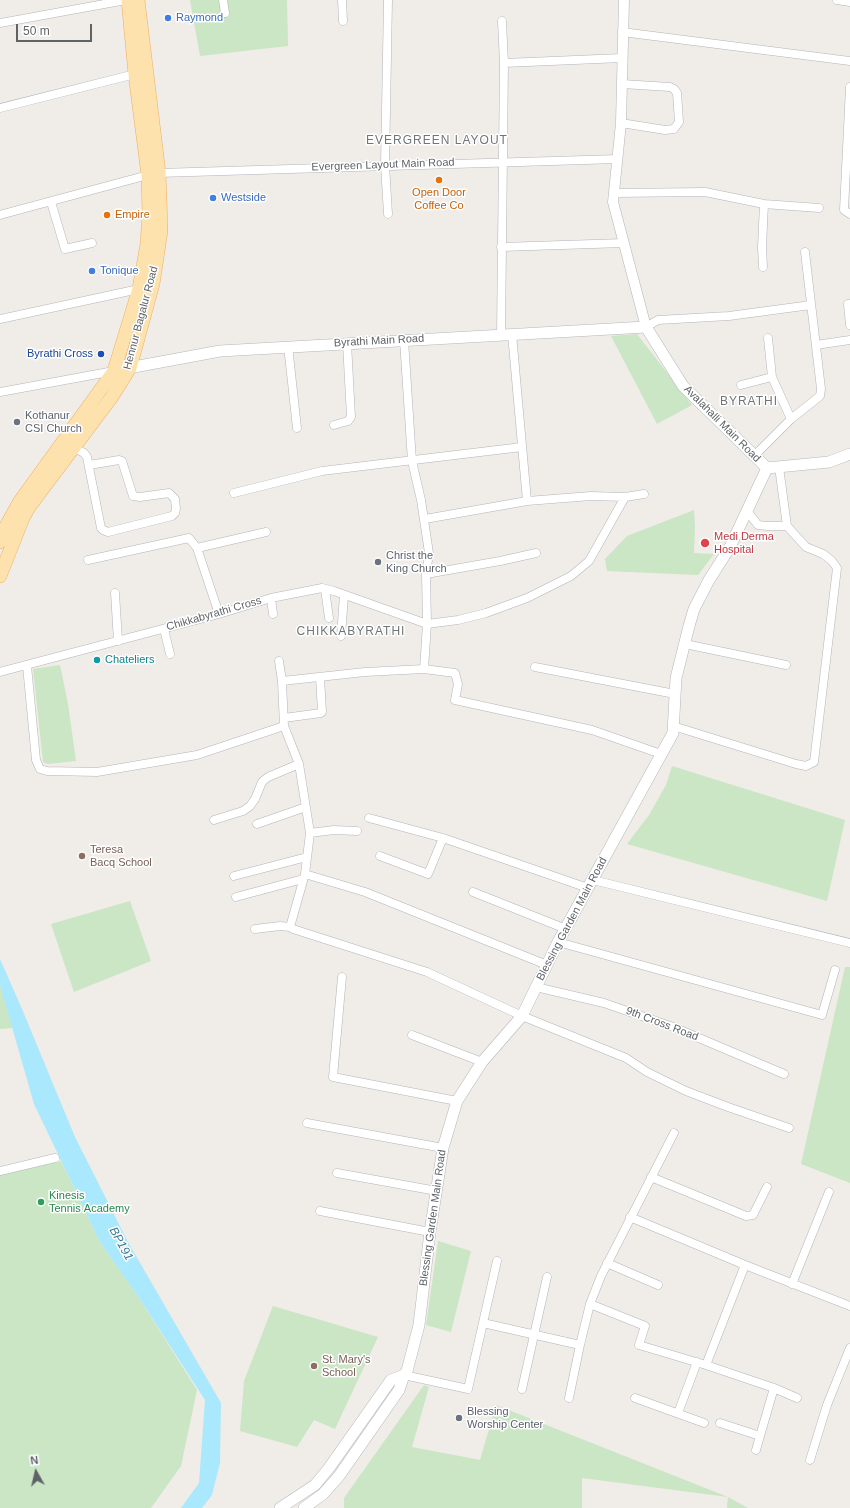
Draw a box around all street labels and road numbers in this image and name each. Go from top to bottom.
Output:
street label: Evergreen Layout Main Road [311,156,455,174]
street label: Hennur Bagalur Road [121,265,161,371]
street label: Byrathi Main Road [333,332,425,350]
street label: Avalahalli Main Road [681,383,763,465]
street label: Chikkabyrathi Cross [165,594,263,634]
street label: Blessing Garden Main Road [534,855,610,983]
street label: 9th Cross Road [624,1004,700,1044]
street label: Blessing Garden Main Road [417,1149,449,1287]

